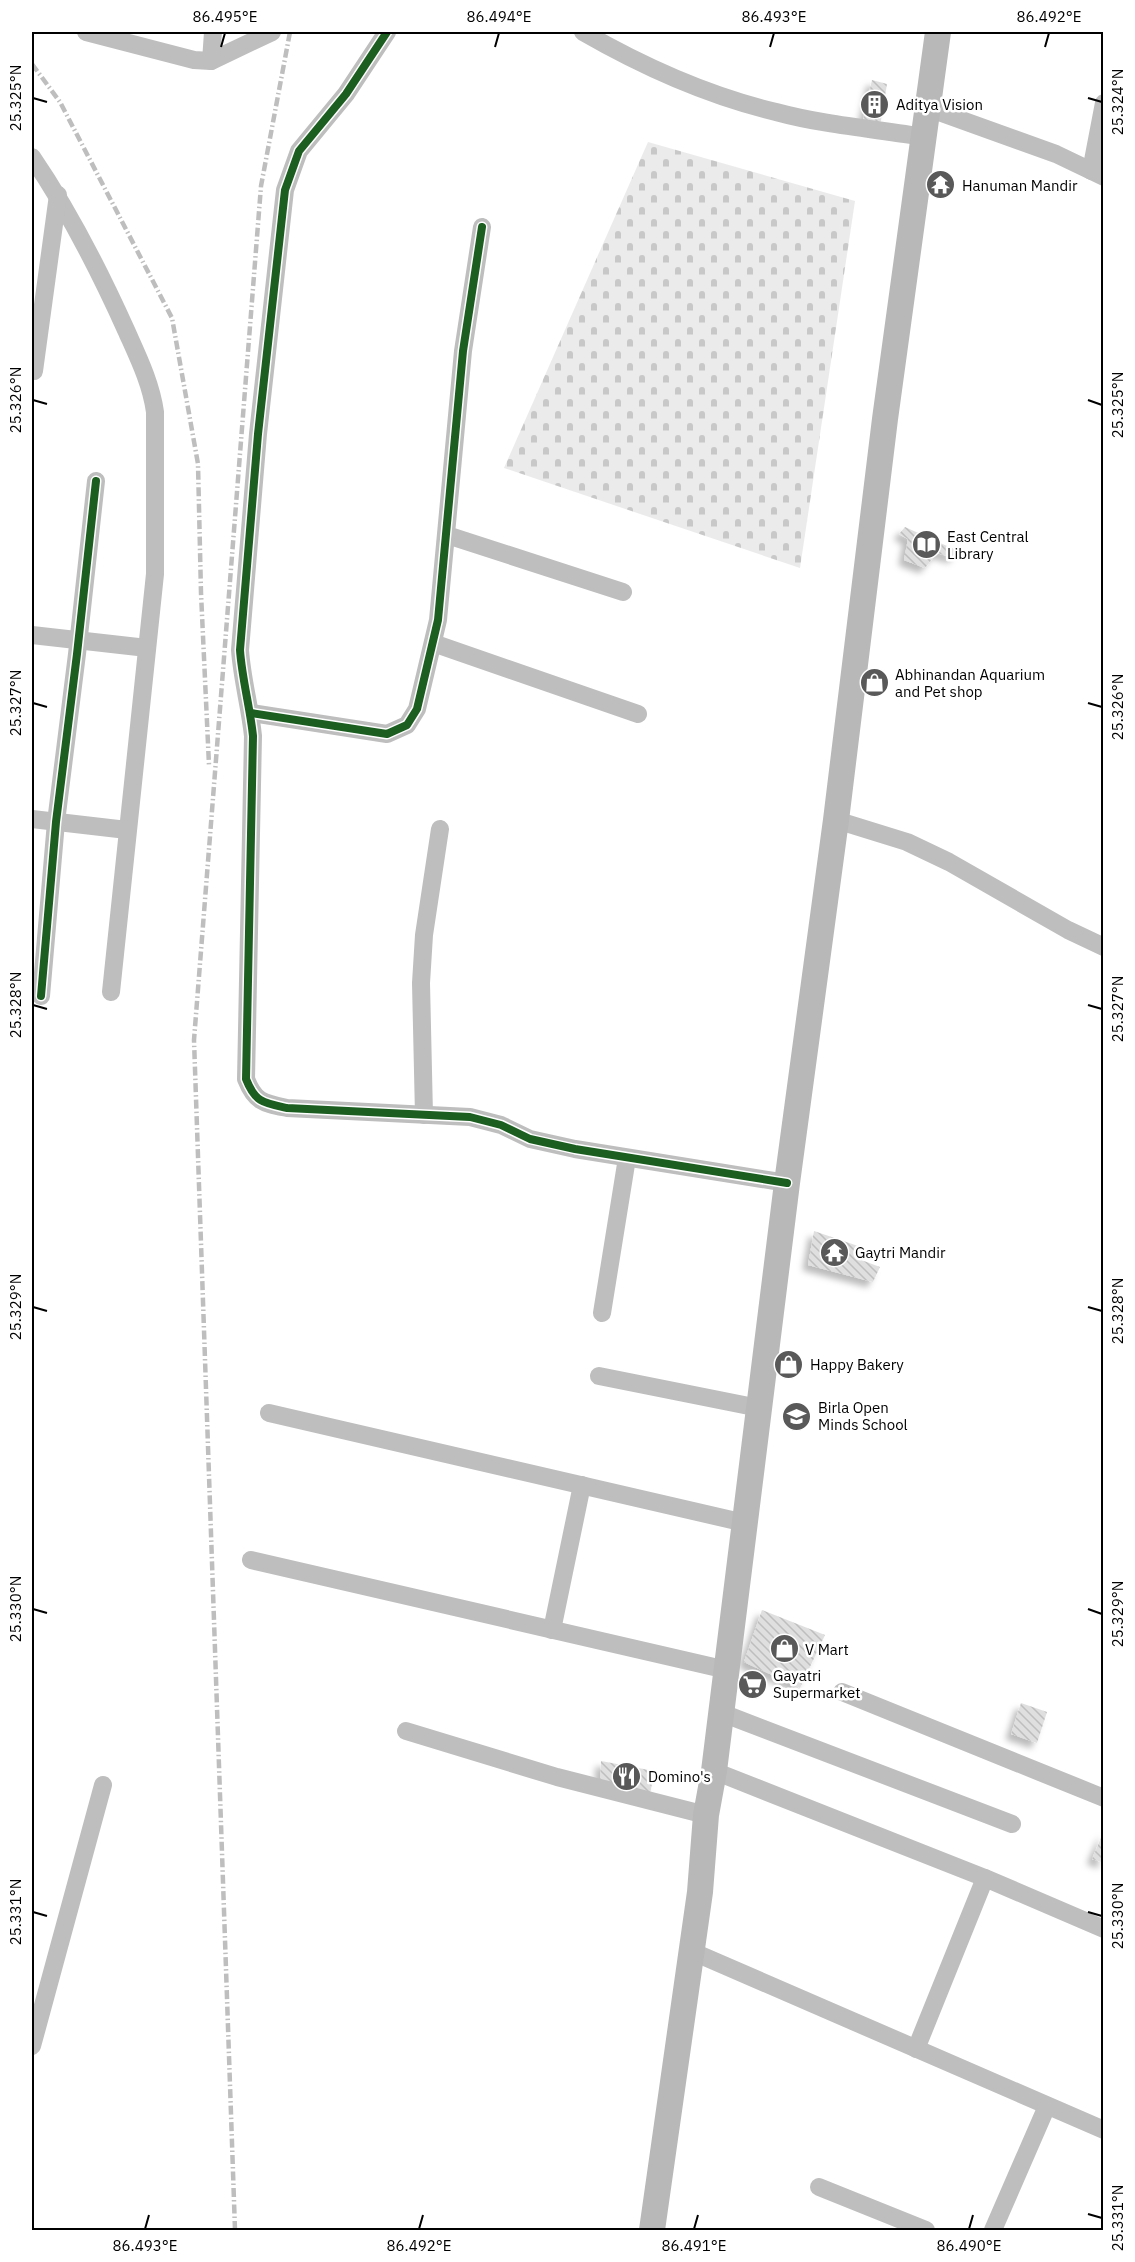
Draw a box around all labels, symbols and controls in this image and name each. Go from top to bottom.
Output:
text: 86.495°E [193,7,257,26]
text: 86.494°E [467,7,531,26]
text: 86.493°E [742,7,806,26]
text: 86.492°E [1017,7,1081,26]
text: 25.325°N [6,65,25,131]
text: 25.324°N [1108,69,1127,135]
building icon: Aditya Vision [859,88,891,120]
place label: Aditya Vision [896,95,983,114]
temple icon: Hanuman Mandir [925,169,957,201]
place label: Hanuman Mandir [962,176,1078,195]
text: 25.326°N [6,367,25,433]
text: 25.325°N [1108,372,1127,438]
place label: East Central Library [947,527,1029,563]
library icon: East Central Library [910,529,942,561]
place label: Abhinandan Aquarium and Pet shop [895,665,1045,701]
shop icon: Abhinandan Aquarium and Pet shop [858,667,890,699]
text: 25.327°N [6,670,25,736]
text: 25.326°N [1108,674,1127,740]
text: 25.328°N [6,972,25,1038]
text: 25.327°N [1108,976,1127,1042]
temple icon: Gaytri Mandir [818,1236,850,1268]
place label: Gaytri Mandir [855,1243,946,1262]
text: 25.329°N [6,1274,25,1340]
text: 25.328°N [1108,1278,1127,1344]
shop icon: Happy Bakery [773,1348,805,1380]
place label: Happy Bakery [810,1355,904,1374]
place label: Birla Open Minds School [818,1398,908,1434]
school or university icon: Birla Open Minds School [781,1400,813,1432]
text: 25.330°N [6,1576,25,1642]
text: 25.329°N [1108,1581,1127,1647]
shop icon: V Mart [768,1633,800,1665]
place label: V Mart [805,1640,849,1659]
place label: Gayatri Supermarket [773,1666,860,1702]
supermarket icon: Gayatri Supermarket [736,1668,768,1700]
restaurant icon: Domino's [611,1760,643,1792]
place label: Domino's [648,1767,711,1786]
text: 25.331°N [6,1879,25,1945]
text: 25.330°N [1108,1883,1127,1949]
text: 25.331°N [1108,2185,1127,2251]
text: 86.493°E [113,2236,177,2255]
text: 86.492°E [387,2236,451,2255]
text: 86.491°E [662,2236,726,2255]
text: 86.490°E [937,2236,1001,2255]

